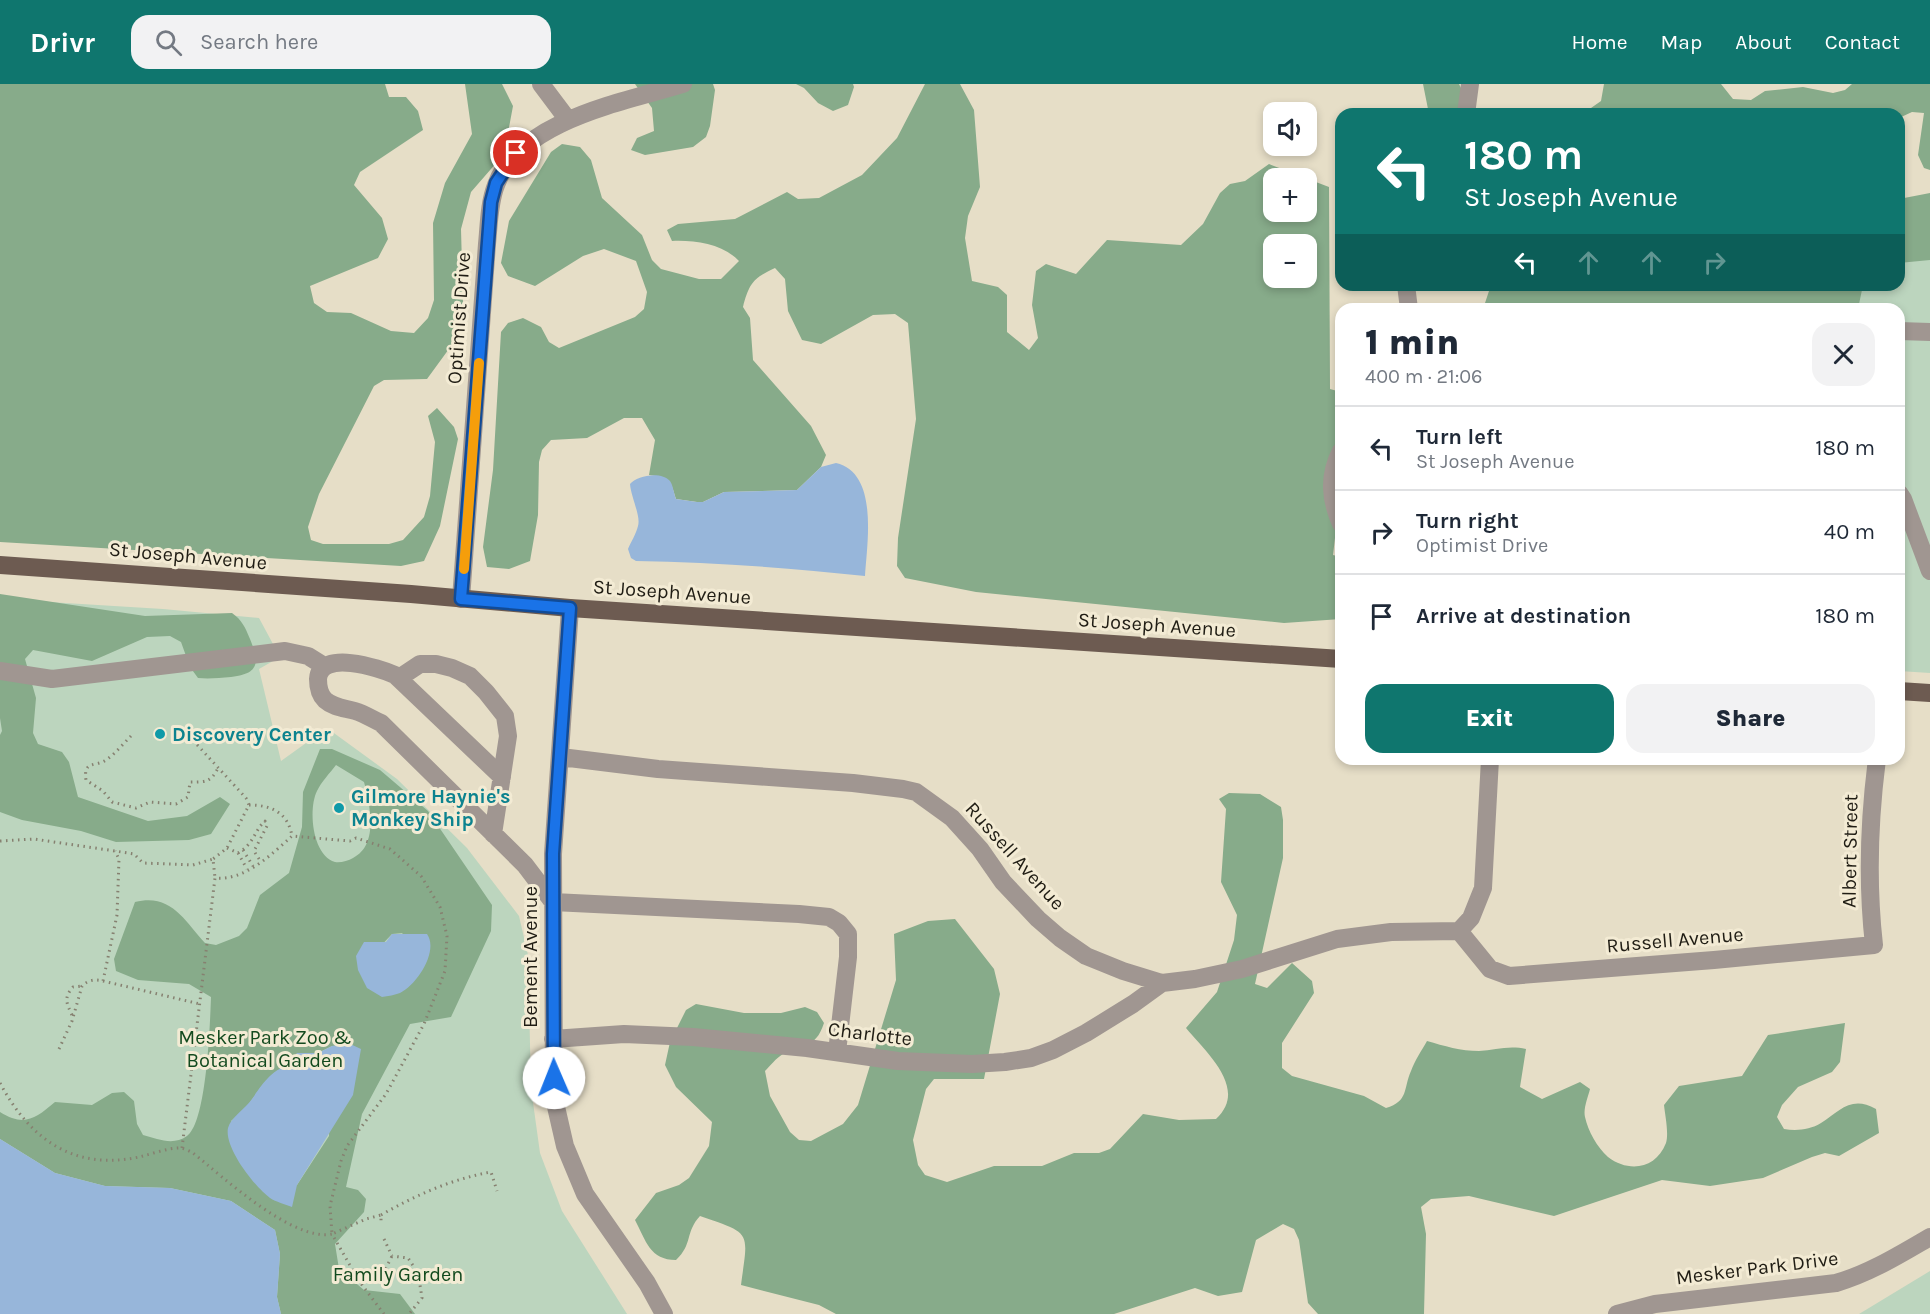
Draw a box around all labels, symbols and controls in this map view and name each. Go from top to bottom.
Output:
search box [131,15,551,69]
text: Drivr [30,26,95,59]
icon: search [152,26,185,59]
text: Search here [200,29,318,55]
text: Home [1572,30,1628,54]
text: Map [1661,30,1702,54]
text: About [1735,30,1792,54]
text: Contact [1825,30,1900,54]
map controls [1263,102,1317,288]
button: sound [1263,102,1317,156]
pin [490,127,541,178]
text: 180 m [1464,130,1583,180]
icon: left [1365,132,1443,210]
icon: arrive [499,136,532,169]
button: + [1263,168,1317,222]
text: St Joseph Avenue [1464,181,1678,213]
button: − [1263,234,1317,288]
icon: left [1509,246,1542,279]
icon: ahead [1572,246,1605,279]
icon: ahead [1635,246,1668,279]
icon: right [1698,246,1731,279]
street label: Optimist Drive [443,251,475,385]
text: 1 min [1365,321,1459,363]
button: close [1812,323,1875,386]
text: 400 m · 21:06 [1365,365,1483,388]
text: Turn left [1416,424,1503,450]
icon: left [1365,432,1398,465]
text: 180 m [1815,435,1875,461]
text: St Joseph Avenue [1416,450,1574,473]
text: Turn right [1416,508,1519,534]
icon: right [1365,516,1398,549]
text: 40 m [1824,519,1875,545]
text: Optimist Drive [1416,534,1548,557]
street label: St Joseph Avenue [108,538,268,574]
street label: St Joseph Avenue [592,575,752,609]
icon: arrive [1365,600,1398,633]
text: Arrive at destination [1416,603,1631,629]
text: 180 m [1815,603,1875,629]
street label: St Joseph Avenue [1077,608,1237,642]
button: Exit [1365,684,1614,753]
button: Share [1626,684,1875,753]
place label: Discovery Center [172,723,331,746]
marker: Discovery Center [153,727,167,741]
place label: Gilmore Haynie's Monkey Ship [351,785,511,831]
street label: Albert Street [1838,794,1862,908]
street label: Russell Avenue [960,797,1070,915]
marker: Gilmore Haynie's Monkey Ship [332,801,346,815]
street label: Bement Avenue [519,886,542,1028]
street label: Russell Avenue [1606,923,1744,957]
street label: Charlotte [827,1017,913,1051]
park label: Mesker Park Zoo & Botanical Garden [178,1026,352,1072]
position arrow [522,1046,586,1110]
street label: Mesker Park Drive [1675,1247,1839,1289]
park label: Family Garden [333,1263,463,1286]

